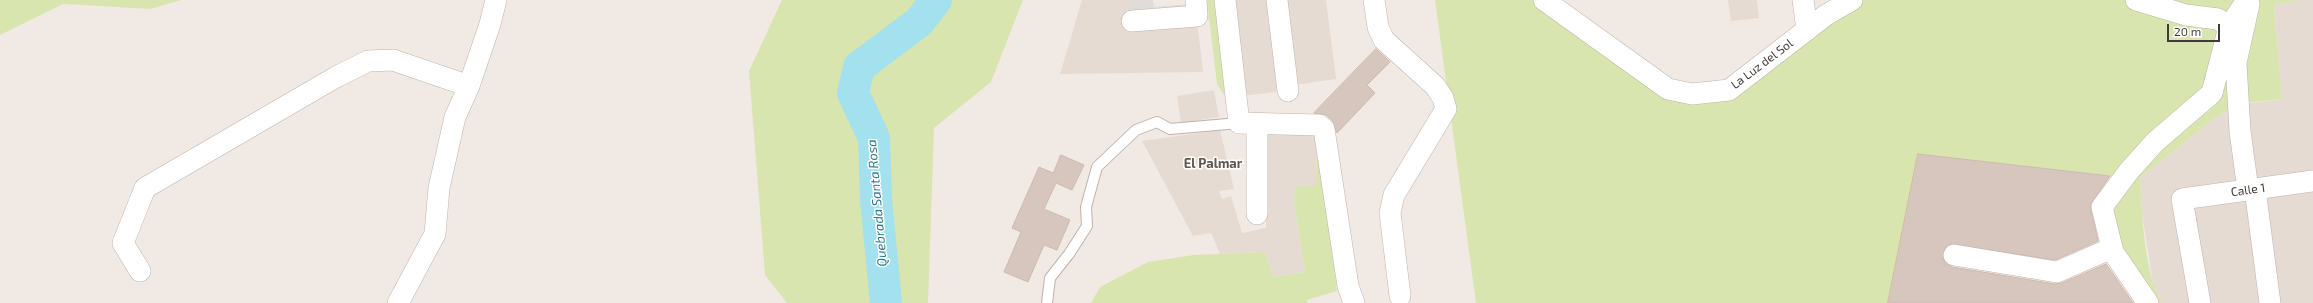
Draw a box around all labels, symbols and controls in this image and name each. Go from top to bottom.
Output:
scale bar [2169,16,2222,42]
text: 20 m [2174,24,2201,38]
street label: La Luz del Sol [1728,36,1796,92]
water label: Quebrada Santa Rosa [864,139,890,267]
district label: El Palmar [1184,156,1242,172]
street label: Calle 1 [2230,180,2266,200]

